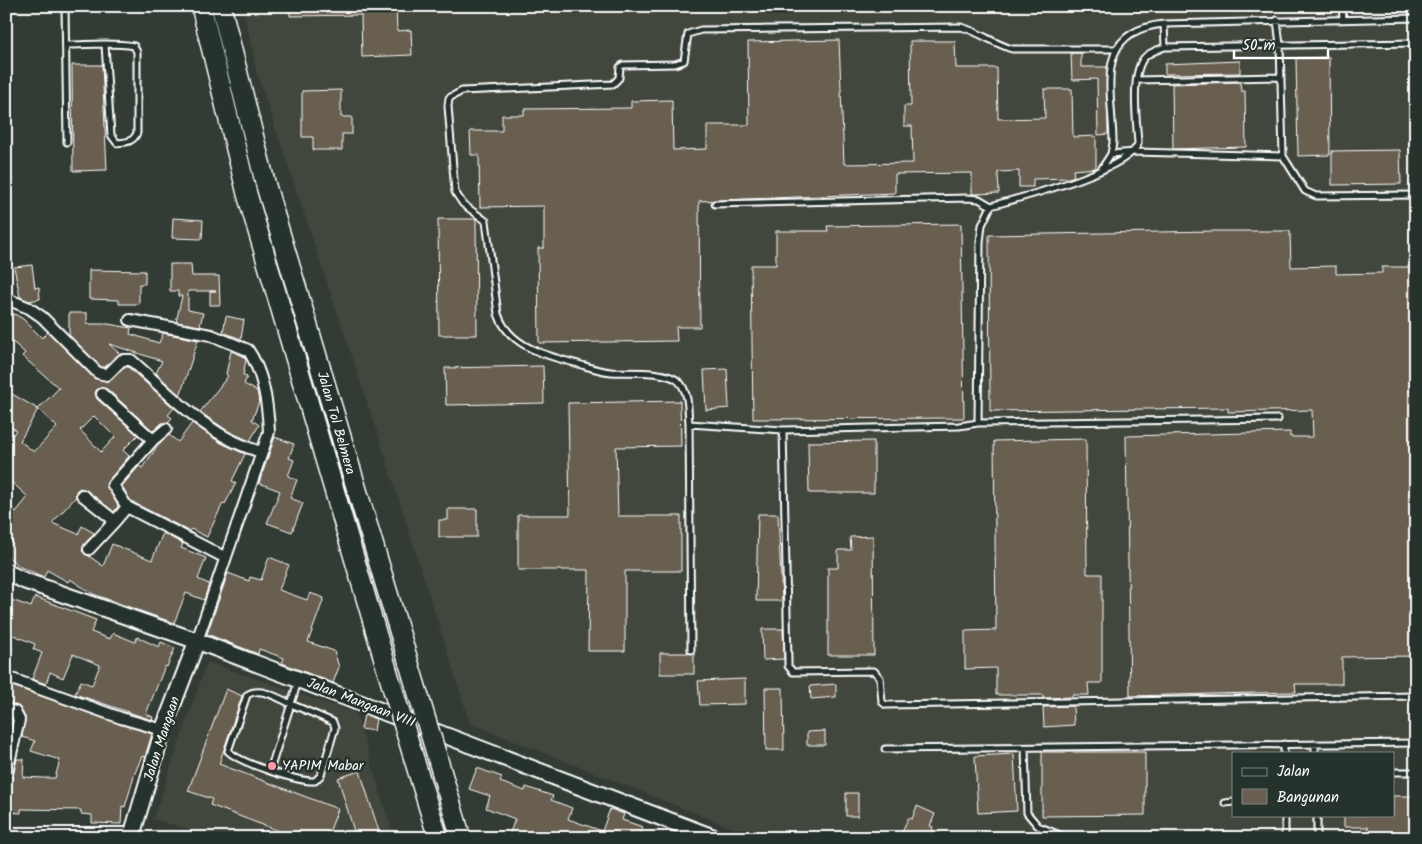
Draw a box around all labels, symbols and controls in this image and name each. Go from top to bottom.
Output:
scale bar [1234,28,1328,60]
text: 50 m [1242,34,1276,58]
street label: Jalan Tol Belmera [311,369,361,477]
street label: Jalan Mangaan VIII [304,672,418,734]
street label: Jalan Mangaan [138,694,186,784]
legend [1232,752,1394,816]
place label: YAPIM Mabar [282,755,365,777]
marker: YAPIM Mabar [266,760,278,772]
text: Jalan [1277,760,1310,784]
text: Bangunan [1277,786,1339,810]

